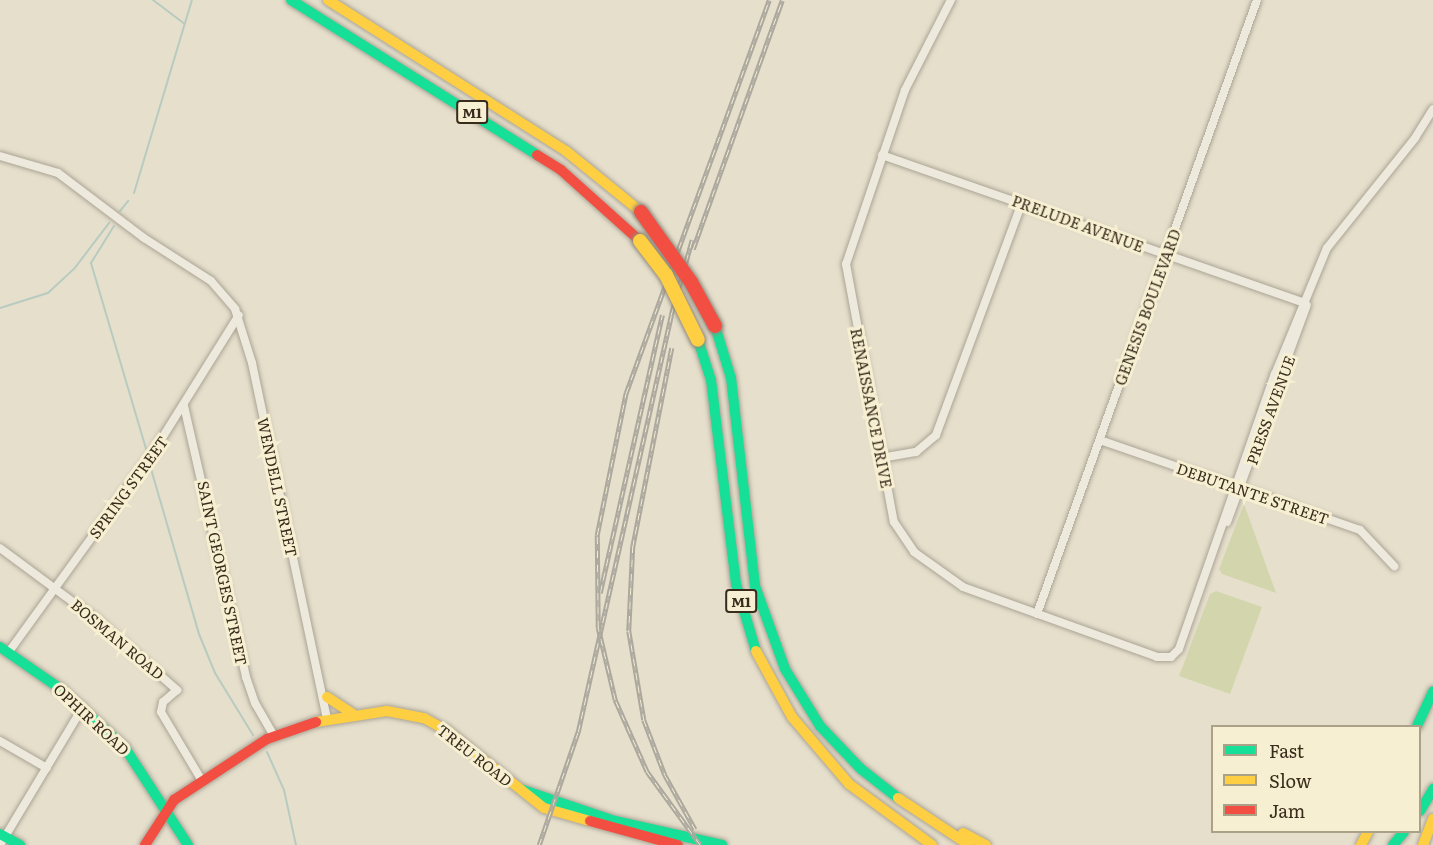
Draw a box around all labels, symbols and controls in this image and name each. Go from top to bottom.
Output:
road number: M1 [456,101,488,123]
street label: PRELUDE AVENUE [1010,191,1146,255]
street label: GENESIS BOULEVARD [1110,226,1184,388]
street label: RENAISSANCE DRIVE [848,326,896,490]
street label: PRESS AVENUE [1242,353,1298,467]
street label: WENDELL STREET [254,416,302,558]
street label: SPRING STREET [85,432,171,542]
street label: DEBUTANTE STREET [1174,458,1332,528]
street label: SAINT GEORGES STREET [195,479,251,667]
road number: M1 [724,590,758,612]
street label: BOSMAN ROAD [68,595,168,683]
street label: OPHIR ROAD [51,680,133,758]
street label: TREU ROAD [434,720,516,790]
legend [1211,725,1421,833]
text: Fast [1269,737,1304,764]
text: Slow [1269,767,1311,794]
text: Jam [1269,797,1305,824]

